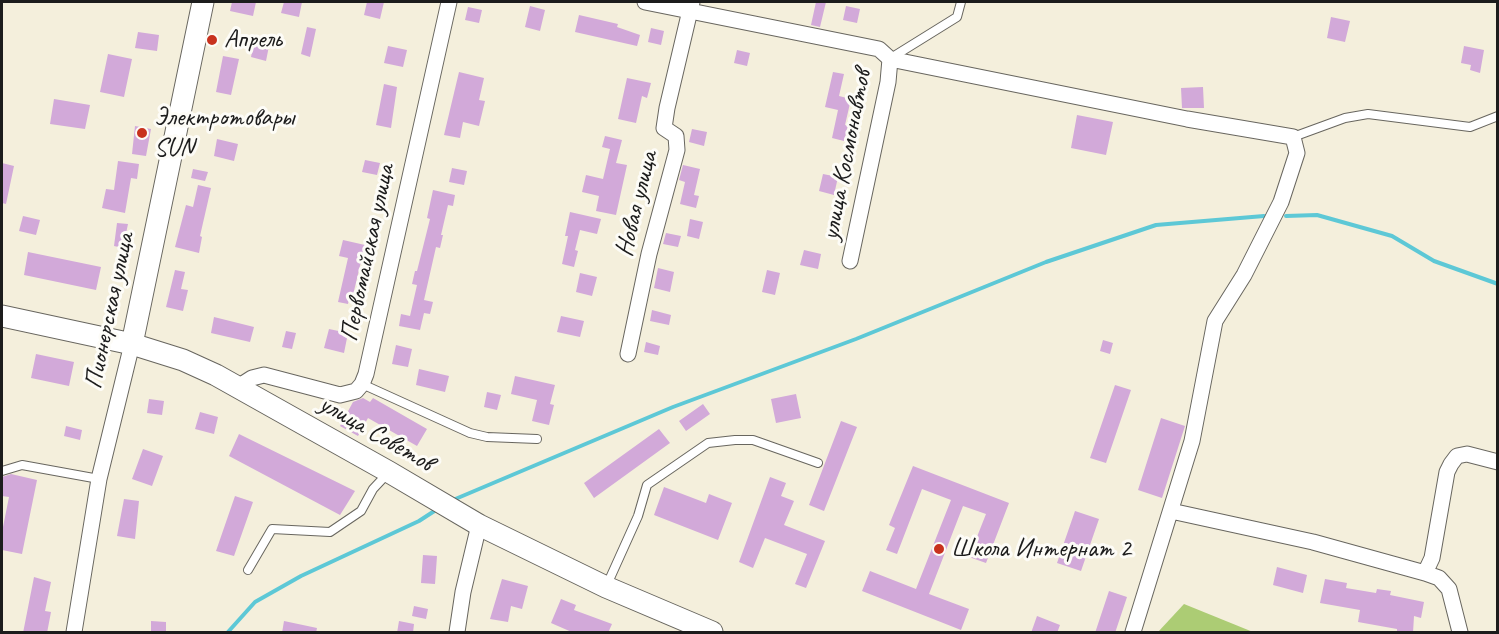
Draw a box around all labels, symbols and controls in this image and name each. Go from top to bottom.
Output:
place label: Апрель [224,24,282,56]
marker: Апрель [205,33,219,47]
street label: улица Космонавтов [815,67,879,243]
place label: Электротовары SUN [154,102,294,164]
marker: Электротовары SUN [135,126,149,140]
street label: Новая улица [609,148,665,260]
street label: Первомайская улица [334,162,402,344]
street label: Пионерская улица [78,230,142,392]
street label: улица Советов [313,389,439,479]
place label: Школа Интернат 2 [951,533,1131,565]
marker: Школа Интернат 2 [932,542,946,556]

